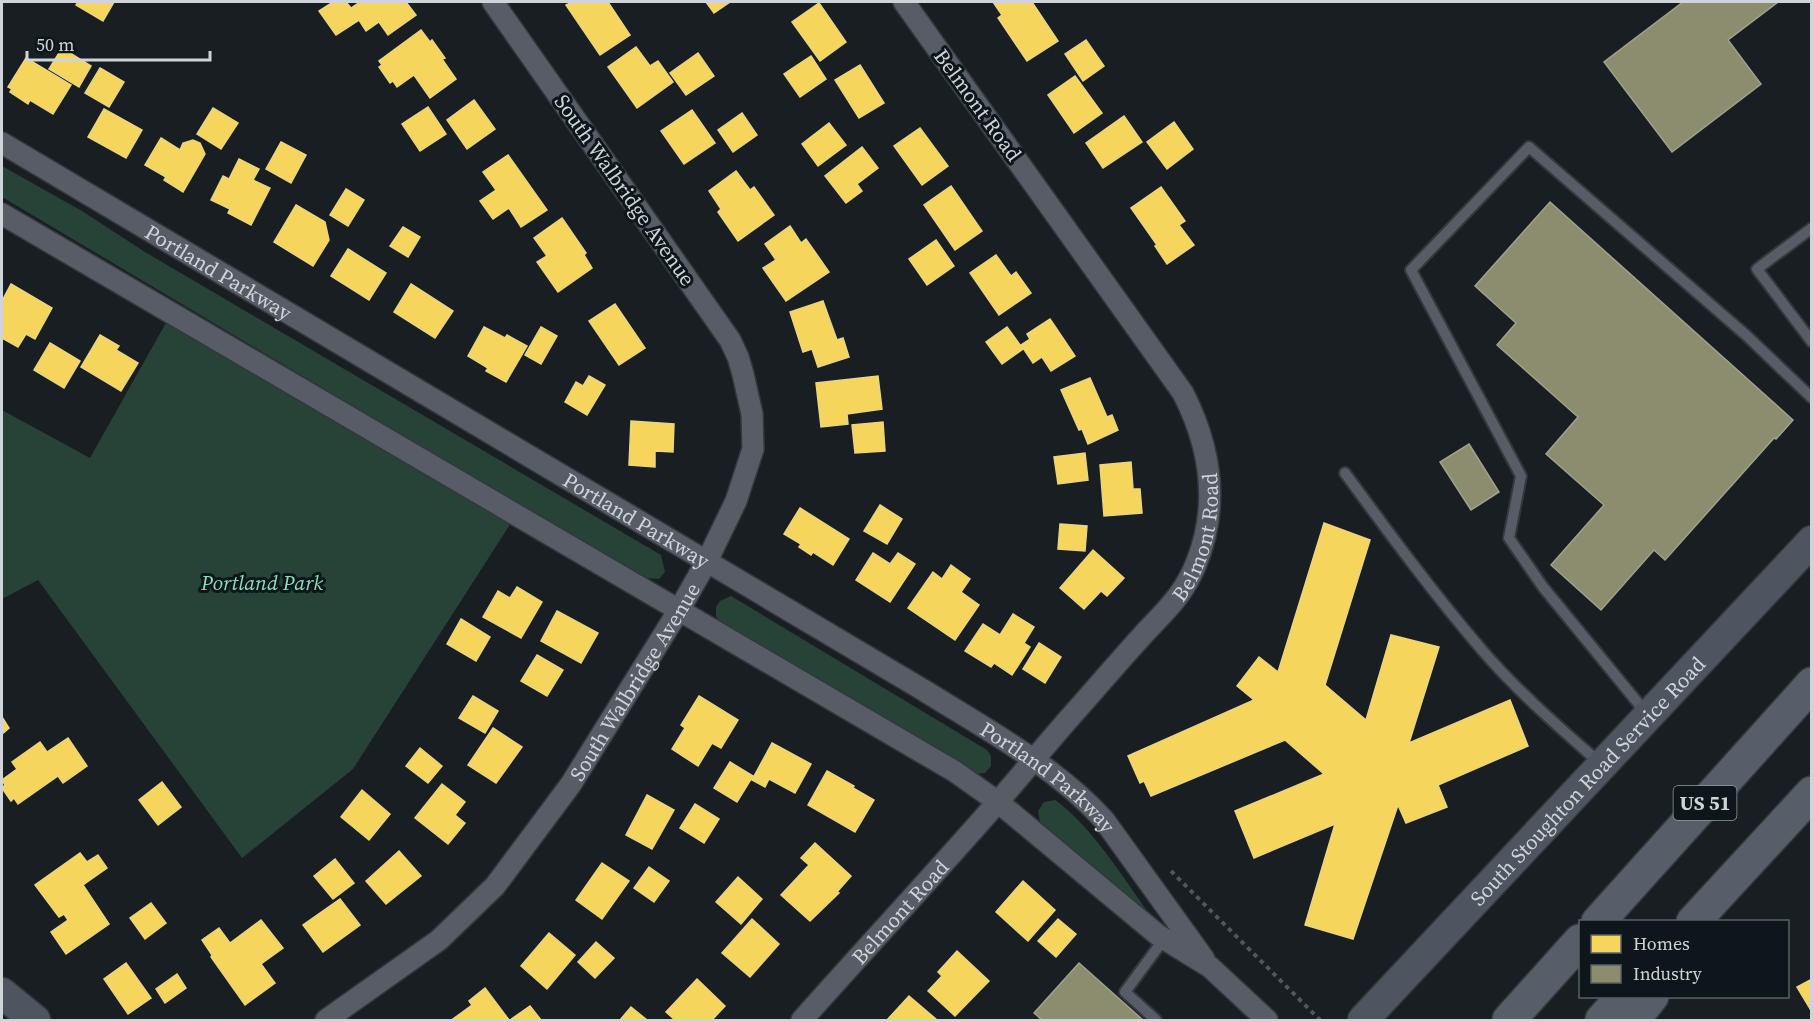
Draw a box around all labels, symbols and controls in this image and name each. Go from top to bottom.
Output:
scale bar [27,24,210,62]
text: 50 m [36,32,74,57]
street label: Belmont Road [927,43,1029,167]
street label: South Walbridge Avenue [548,88,702,292]
street label: Portland Parkway [140,217,298,327]
street label: Portland Parkway [558,465,716,575]
street label: Belmont Road [1164,472,1224,607]
park label: Portland Park [200,568,323,597]
street label: South Walbridge Avenue [562,577,706,786]
street label: South Stoughton Road Service Road [1463,650,1712,912]
street label: Portland Parkway [975,714,1123,839]
road number: US 51 [1674,786,1736,820]
street label: Belmont Road [844,853,955,970]
legend [1579,920,1789,998]
text: Homes [1633,931,1690,956]
text: Industry [1633,961,1703,986]

